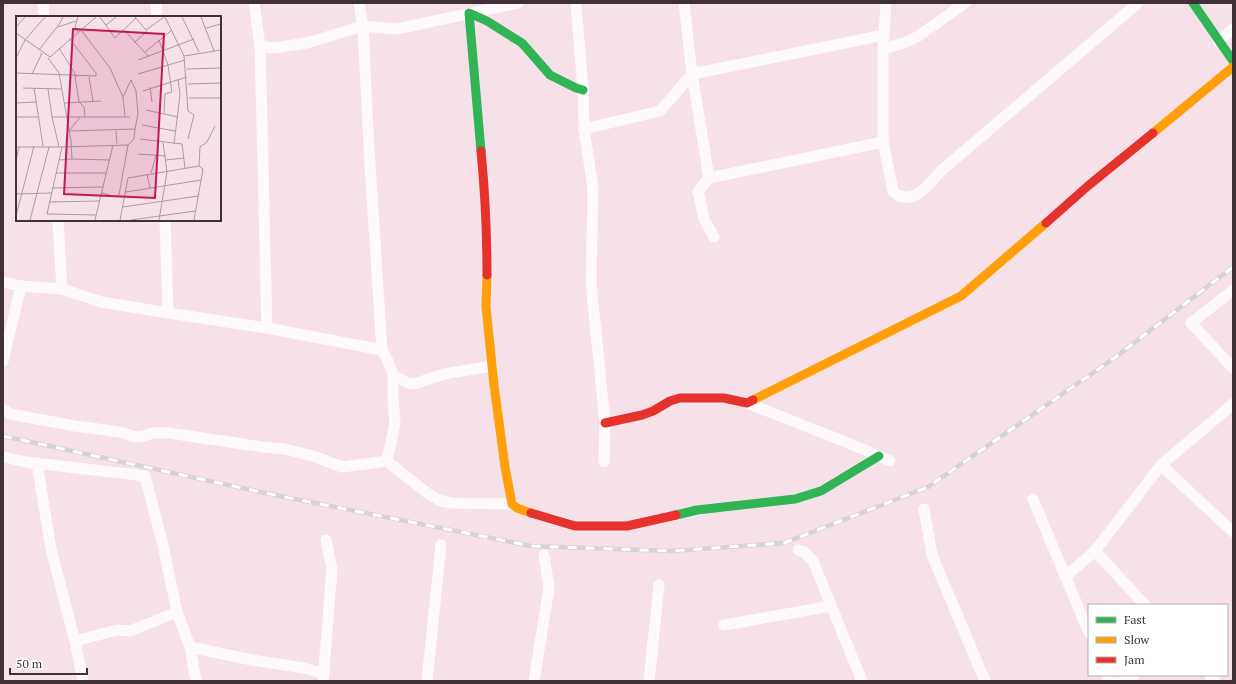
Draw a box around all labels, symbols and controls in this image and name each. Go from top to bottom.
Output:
inset map [16,16,221,221]
legend [1088,604,1228,676]
text: Fast [1124,612,1147,627]
text: Slow [1124,632,1150,647]
scale bar [10,650,87,676]
text: Jam [1124,652,1145,667]
text: 50 m [16,656,43,671]

